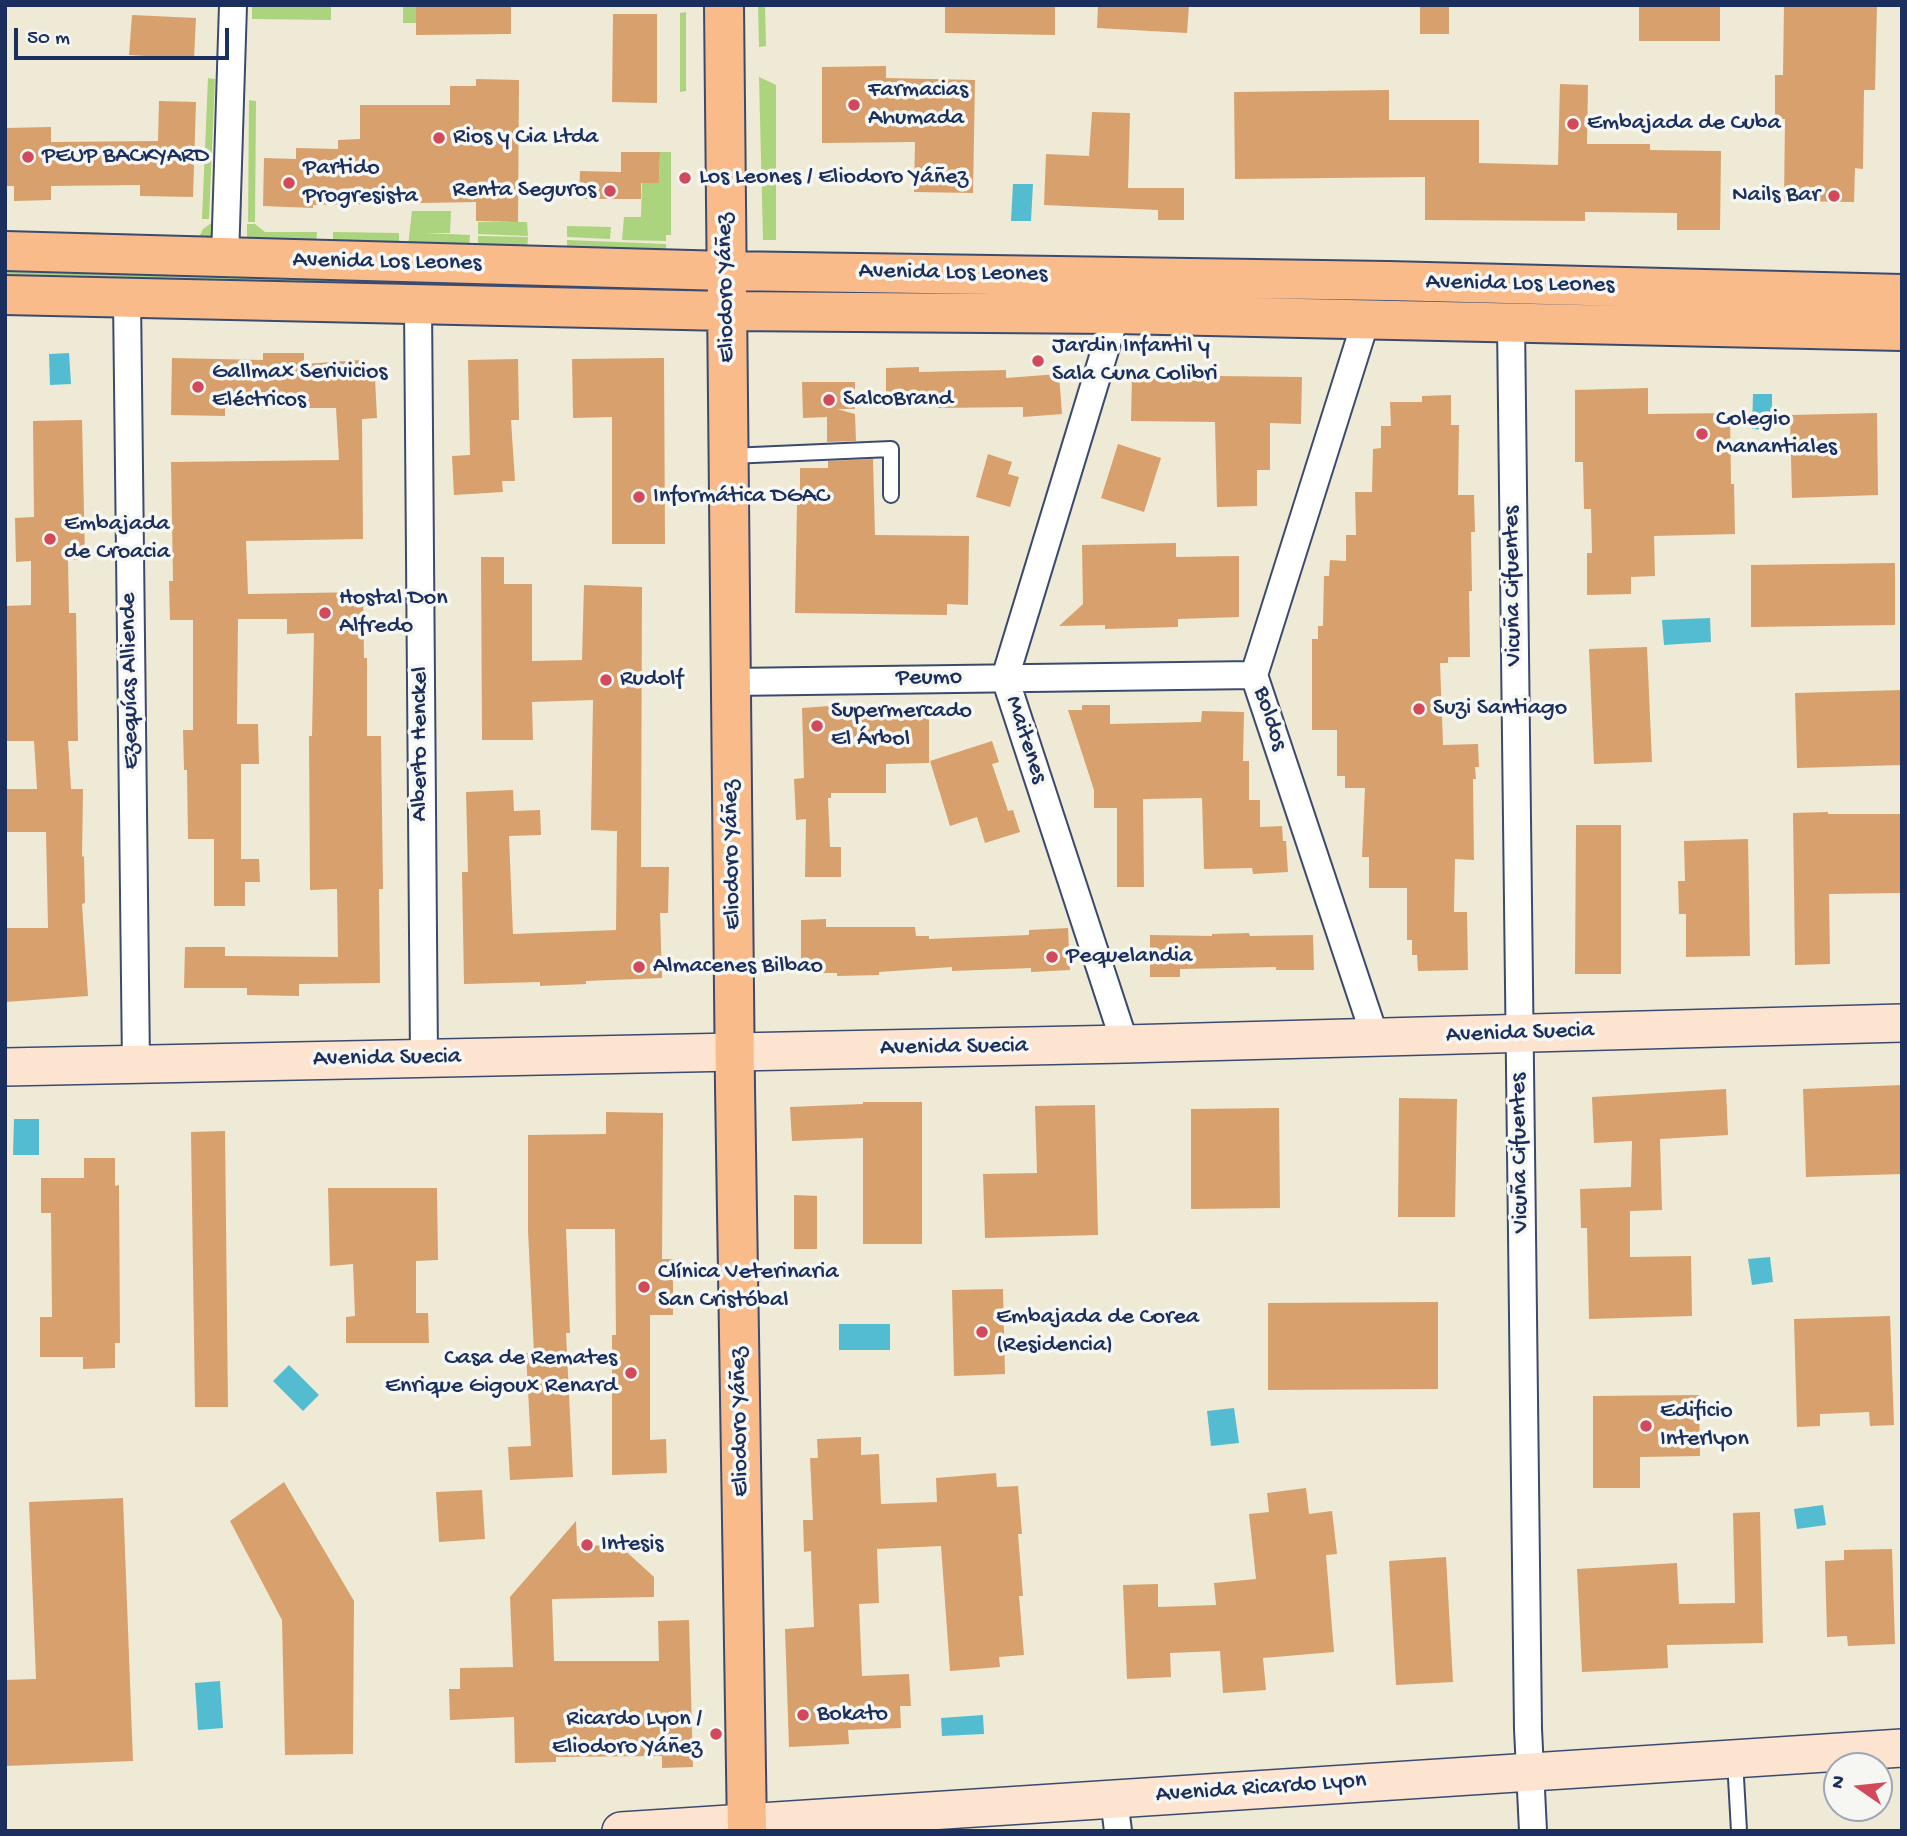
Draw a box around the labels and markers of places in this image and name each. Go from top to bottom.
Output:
place label: Farmacias Ahumada [868,77,968,133]
marker: Farmacias Ahumada [846,97,862,113]
place label: Embajada de Cuba [1587,110,1781,138]
marker: Embajada de Cuba [1565,116,1581,132]
place label: Rios y Cia Ltda [453,124,598,152]
marker: Rios y Cia Ltda [431,130,447,146]
place label: PEUP BACKYARD [42,143,209,171]
marker: PEUP BACKYARD [20,149,36,165]
place label: Partido Progresista [303,155,418,211]
place label: Los Leones / Eliodoro Yáñez [699,164,968,192]
marker: Los Leones / Eliodoro Yáñez [677,170,693,186]
marker: Partido Progresista [281,175,297,191]
place label: Renta Seguros [453,177,596,205]
place label: Nails Bar [1732,182,1820,210]
marker: Renta Seguros [602,183,618,199]
marker: Nails Bar [1826,188,1842,204]
place label: Jardin Infantil y Sala Cuna Colibri [1052,333,1218,389]
marker: Jardin Infantil y Sala Cuna Colibri [1030,353,1046,369]
place label: Gallmax Serivicios Eléctricos [212,359,387,415]
marker: Gallmax Serivicios Eléctricos [190,379,206,395]
place label: SalcoBrand [843,386,953,414]
marker: SalcoBrand [821,392,837,408]
place label: Colegio Manantiales [1716,406,1837,462]
marker: Colegio Manantiales [1694,426,1710,442]
place label: Informática DGAC [653,483,829,511]
marker: Informática DGAC [631,489,647,505]
place label: Embajada de Croacia [64,511,170,567]
marker: Embajada de Croacia [42,531,58,547]
place label: Hostal Don Alfredo [339,585,448,641]
marker: Hostal Don Alfredo [317,605,333,621]
place label: Rudolf [620,666,683,694]
marker: Rudolf [598,672,614,688]
place label: Suzi Santiago [1433,695,1567,723]
place label: Supermercado El Árbol [831,698,972,754]
marker: Suzi Santiago [1411,701,1427,717]
marker: Supermercado El Árbol [809,718,825,734]
place label: Pequelandia [1066,943,1192,971]
marker: Pequelandia [1044,949,1060,965]
place label: Almacenes Bilbao [653,953,823,981]
marker: Almacenes Bilbao [631,959,647,975]
place label: Clínica Veterinaria San Cristóbal [658,1259,839,1315]
marker: Clínica Veterinaria San Cristóbal [636,1279,652,1295]
place label: Embajada de Corea (Residencia) [996,1304,1199,1360]
marker: Embajada de Corea (Residencia) [974,1324,990,1340]
place label: Casa de Remates Enrique Gigoux Renard [385,1345,617,1401]
marker: Casa de Remates Enrique Gigoux Renard [623,1365,639,1381]
place label: Edificio Interlyon [1660,1398,1749,1454]
marker: Edificio Interlyon [1638,1418,1654,1434]
place label: Intesis [601,1531,663,1559]
marker: Intesis [579,1537,595,1553]
place label: Bokato [817,1701,888,1729]
place label: Ricardo Lyon / Eliodoro Yáñez [552,1706,702,1762]
marker: Bokato [795,1707,811,1723]
marker: Ricardo Lyon / Eliodoro Yáñez [708,1726,724,1742]

